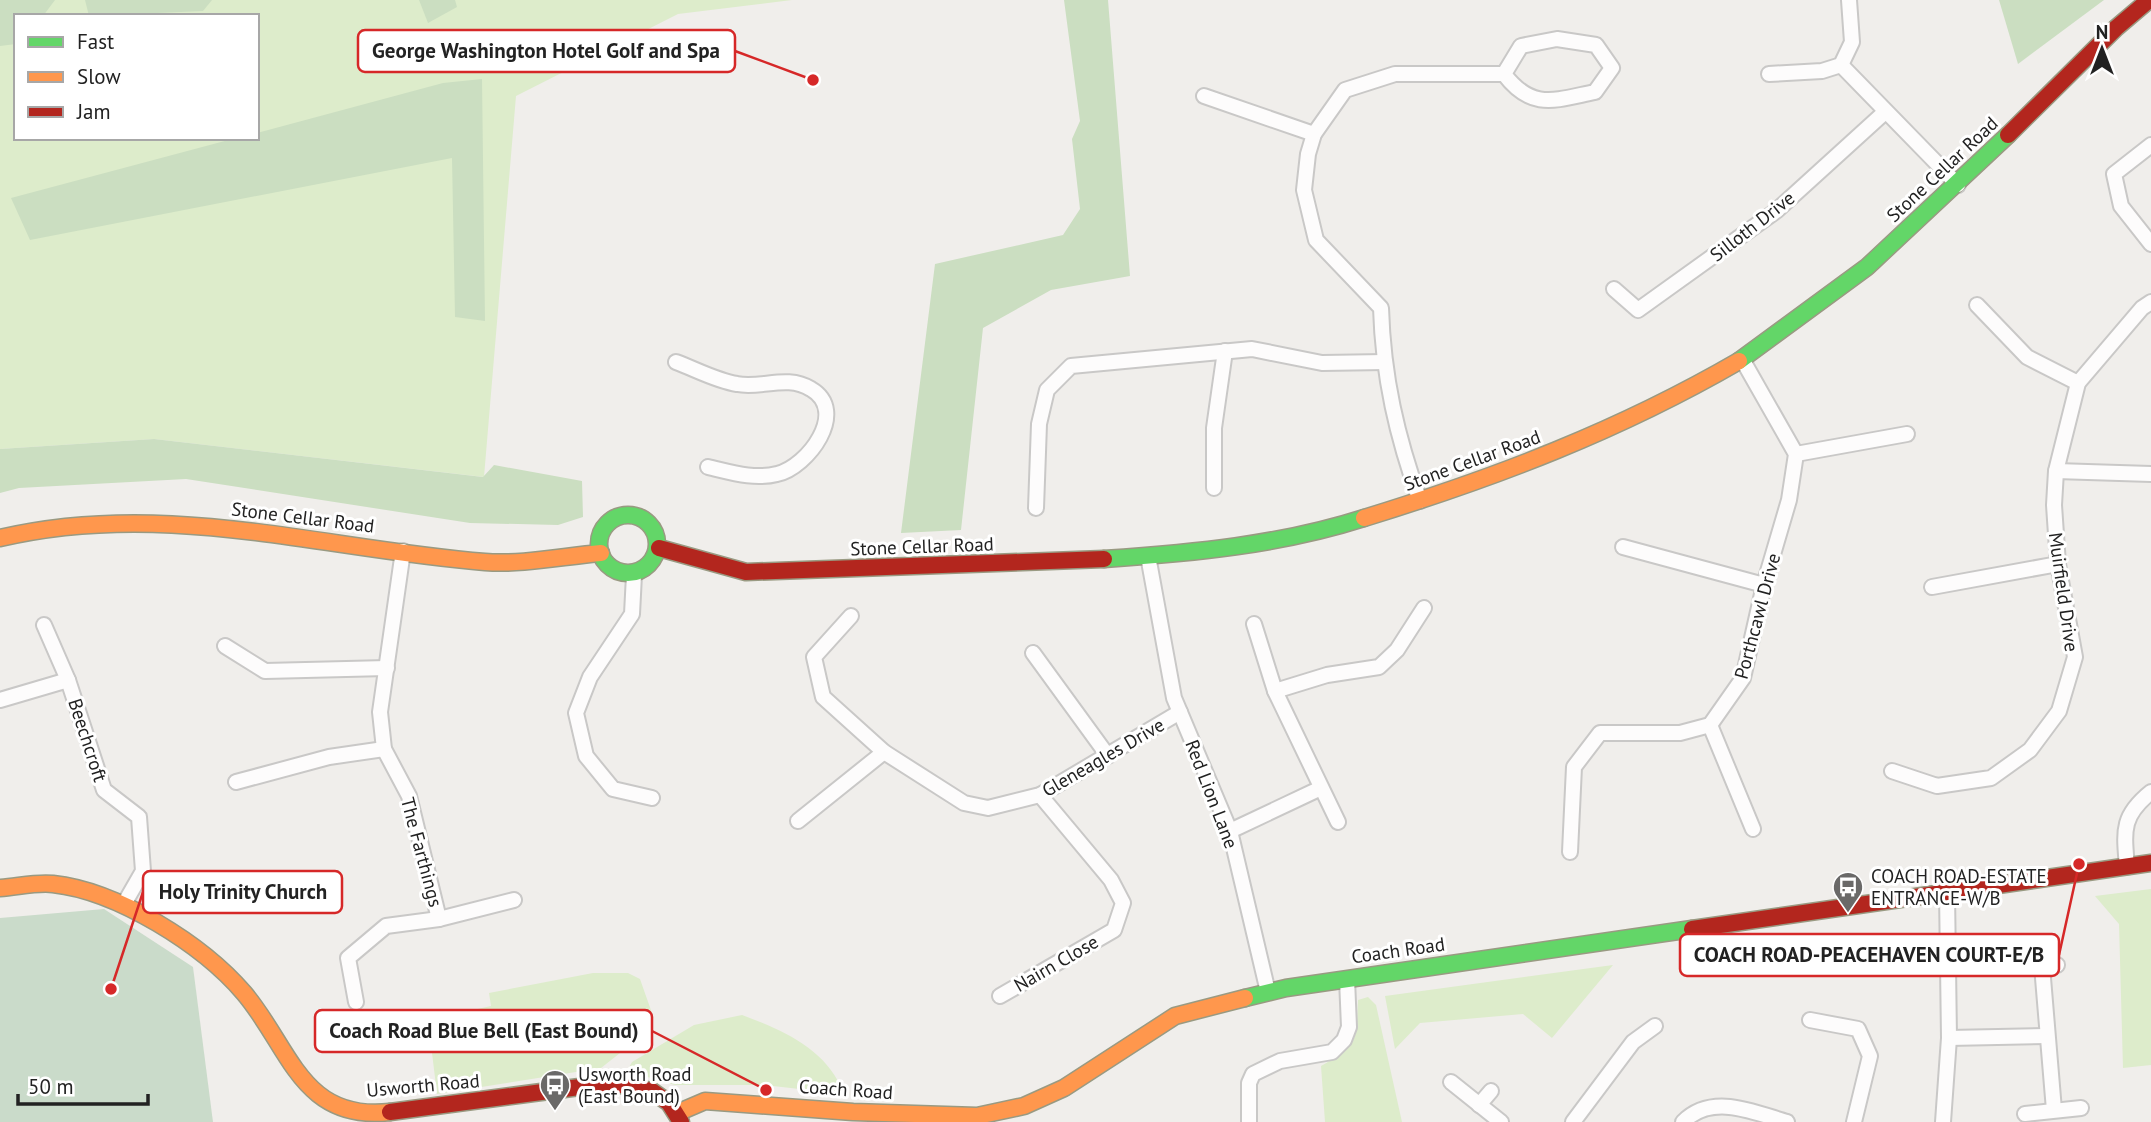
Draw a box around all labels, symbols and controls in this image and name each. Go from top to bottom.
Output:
legend [14,14,259,140]
north arrow [2067,14,2137,84]
text: N [2096,20,2108,44]
text: Fast [77,28,114,55]
callout: George Washington Hotel Golf and Spa [358,30,735,72]
text: George Washington Hotel Golf and Spa [372,37,720,64]
text: Slow [77,63,121,90]
text: Jam [76,98,111,125]
street label: Stone Cellar Road [1881,111,2003,227]
street label: Silloth Drive [1705,185,1799,267]
street label: Stone Cellar Road [1400,424,1544,496]
street label: Stone Cellar Road [230,496,376,538]
street label: Stone Cellar Road [850,531,994,561]
street label: Muirfield Drive [2044,531,2084,653]
street label: Porthcawl Drive [1729,551,1785,681]
street label: Beechcroft [63,695,113,785]
street label: Gleneagles Drive [1038,712,1168,802]
street label: Red Lion Lane [1180,736,1244,852]
street label: The Farthings [396,795,448,909]
place label: COACH ROAD-ESTATE ENTRANCE-W/B [1871,864,2047,910]
bus stop icon: COACH ROAD-ESTATE ENTRANCE-W/B [1831,870,1865,914]
callout: Holy Trinity Church [143,871,342,913]
text: Holy Trinity Church [159,878,327,905]
street label: Nairn Close [1010,929,1102,997]
street label: Coach Road [1350,932,1446,968]
callout: COACH ROAD-PEACEHAVEN COURT-E/B [1680,934,2059,976]
text: COACH ROAD-PEACEHAVEN COURT-E/B [1694,941,2044,968]
callout: Coach Road Blue Bell (East Bound) [315,1010,652,1052]
text: Coach Road Blue Bell (East Bound) [329,1017,639,1044]
scale bar [18,1062,147,1106]
place label: Usworth Road (East Bound) [578,1062,692,1108]
street label: Usworth Road [365,1068,481,1102]
bus stop icon: Usworth Road (East Bound) [538,1068,572,1112]
text: 50 m [28,1073,74,1100]
street label: Coach Road [798,1074,894,1104]

